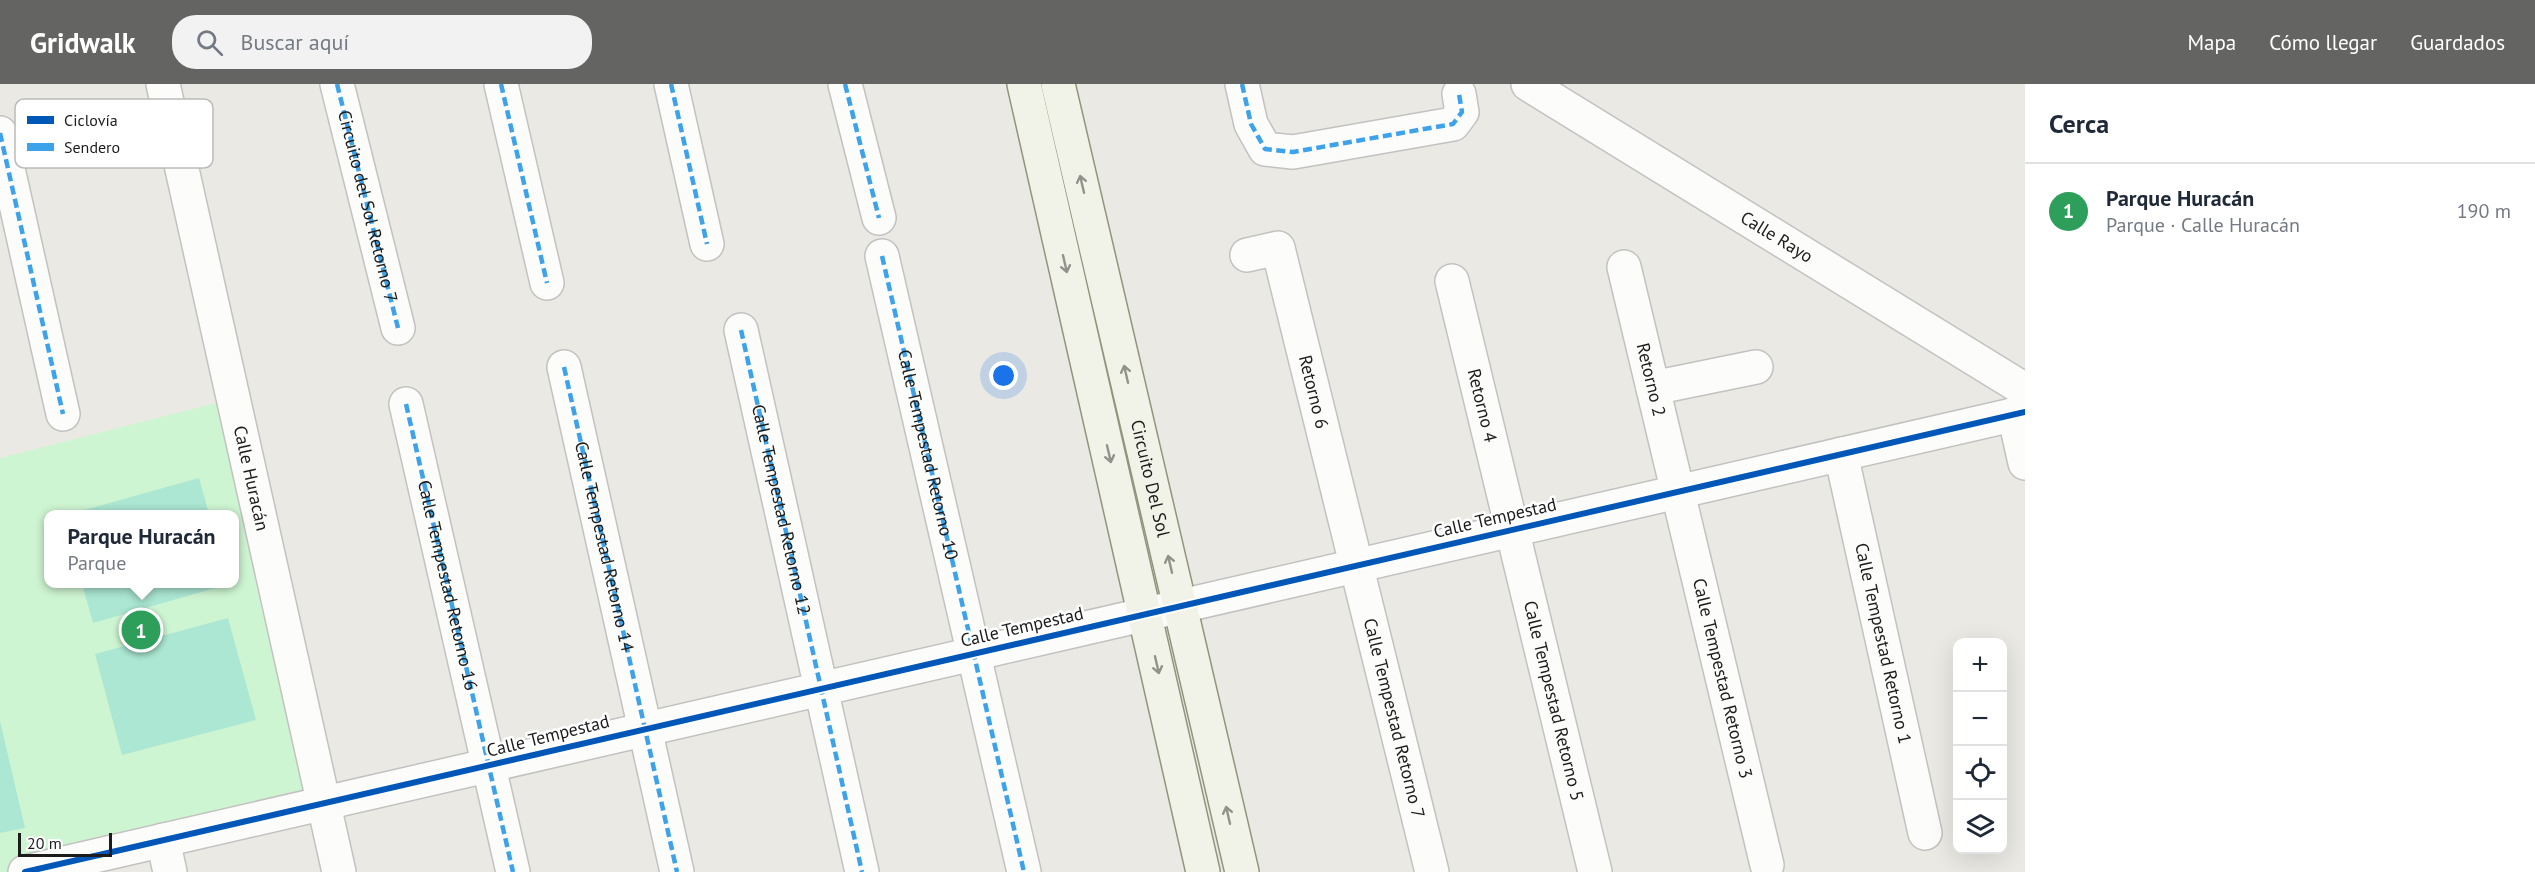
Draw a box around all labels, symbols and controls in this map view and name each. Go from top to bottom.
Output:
search box [172,15,592,69]
text: Gridwalk [30,24,136,61]
icon: search [193,26,226,59]
text: Buscar aquí [241,28,349,56]
text: Mapa [2187,29,2236,56]
text: Cómo llegar [2269,29,2377,56]
text: Guardados [2410,29,2505,56]
legend [15,99,213,168]
text: Cerca [2049,107,2109,140]
street label: Circuito del Sol Retorno 7 [333,108,403,305]
text: Ciclovía [64,110,118,130]
text: Sendero [64,137,120,157]
one-way arrow [1075,175,1087,194]
text: Parque Huracán [2106,184,2254,212]
text: 1 [2063,198,2074,224]
text: 190 m [2457,198,2511,224]
street label: Calle Rayo [1737,206,1817,268]
text: Parque · Calle Huracán [2106,212,2300,238]
one-way arrow [1060,254,1072,273]
street label: Retorno 2 [1632,341,1671,419]
street label: Calle Tempestad Retorno 10 [893,347,964,562]
street label: Retorno 6 [1294,353,1334,431]
your location [989,361,1018,390]
one-way arrow [1120,365,1131,384]
street label: Retorno 4 [1463,366,1503,445]
street label: Calle Tempestad Retorno 12 [747,402,816,617]
street label: Circuito Del Sol [1126,417,1176,540]
street label: Calle Huracán [229,423,274,533]
street label: Calle Tempestad Retorno 14 [570,439,639,654]
one-way arrow [1103,444,1115,463]
street label: Calle Tempestad Retorno 16 [413,478,483,693]
street label: Calle Tempestad [1431,492,1559,543]
popup [44,510,239,588]
text: Parque Huracán [67,522,216,550]
street label: Calle Tempestad Retorno 1 [1850,541,1917,746]
text: Parque [67,550,126,576]
one-way arrow [1164,554,1176,573]
street label: Calle Tempestad Retorno 3 [1688,576,1758,781]
street label: Calle Tempestad Retorno 5 [1519,598,1589,803]
street label: Calle Tempestad [958,601,1086,652]
pin: 1 [122,608,160,652]
street label: Calle Tempestad Retorno 7 [1359,616,1430,820]
map controls [1953,638,2007,854]
button: + [1953,638,2007,692]
one-way arrow [1151,655,1163,674]
button: − [1953,692,2007,746]
street label: Calle Tempestad [484,709,612,762]
button: locate [1953,746,2007,800]
button: layers [1953,800,2007,854]
one-way arrow [1222,806,1234,825]
scale bar [18,830,112,858]
text: 20 m [27,833,62,853]

